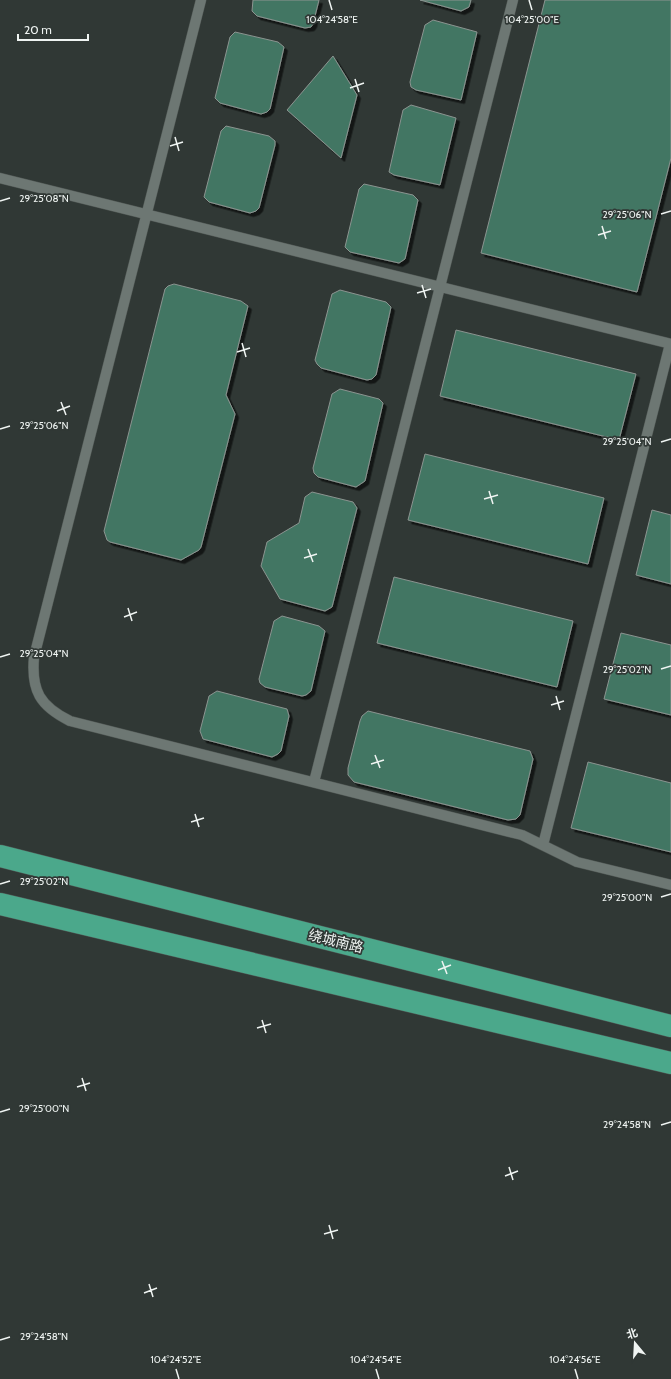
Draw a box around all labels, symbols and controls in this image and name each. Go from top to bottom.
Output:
text: 104°24'58"E [306,13,358,26]
text: 104°25'00"E [505,13,559,26]
scale bar [18,16,88,42]
text: 20 m [24,22,52,37]
text: 29°25'08"N [19,192,69,205]
text: 29°25'06"N [602,208,652,221]
text: 29°25'06"N [19,419,69,432]
text: 29°25'04"N [602,435,652,448]
text: 29°25'04"N [19,647,69,660]
text: 29°25'02"N [603,663,651,676]
text: 29°25'02"N [20,875,68,888]
text: 29°25'00"N [602,891,652,904]
street label: 绕城南路 [307,925,365,957]
text: 29°25'00"N [19,1102,69,1115]
text: 29°24'58"N [603,1118,651,1131]
north arrow [615,1323,655,1363]
text: 北 [625,1325,639,1342]
text: 29°24'58"N [20,1330,68,1343]
text: 104°24'52"E [151,1353,202,1366]
text: 104°24'54"E [350,1353,402,1366]
text: 104°24'56"E [549,1353,601,1366]

